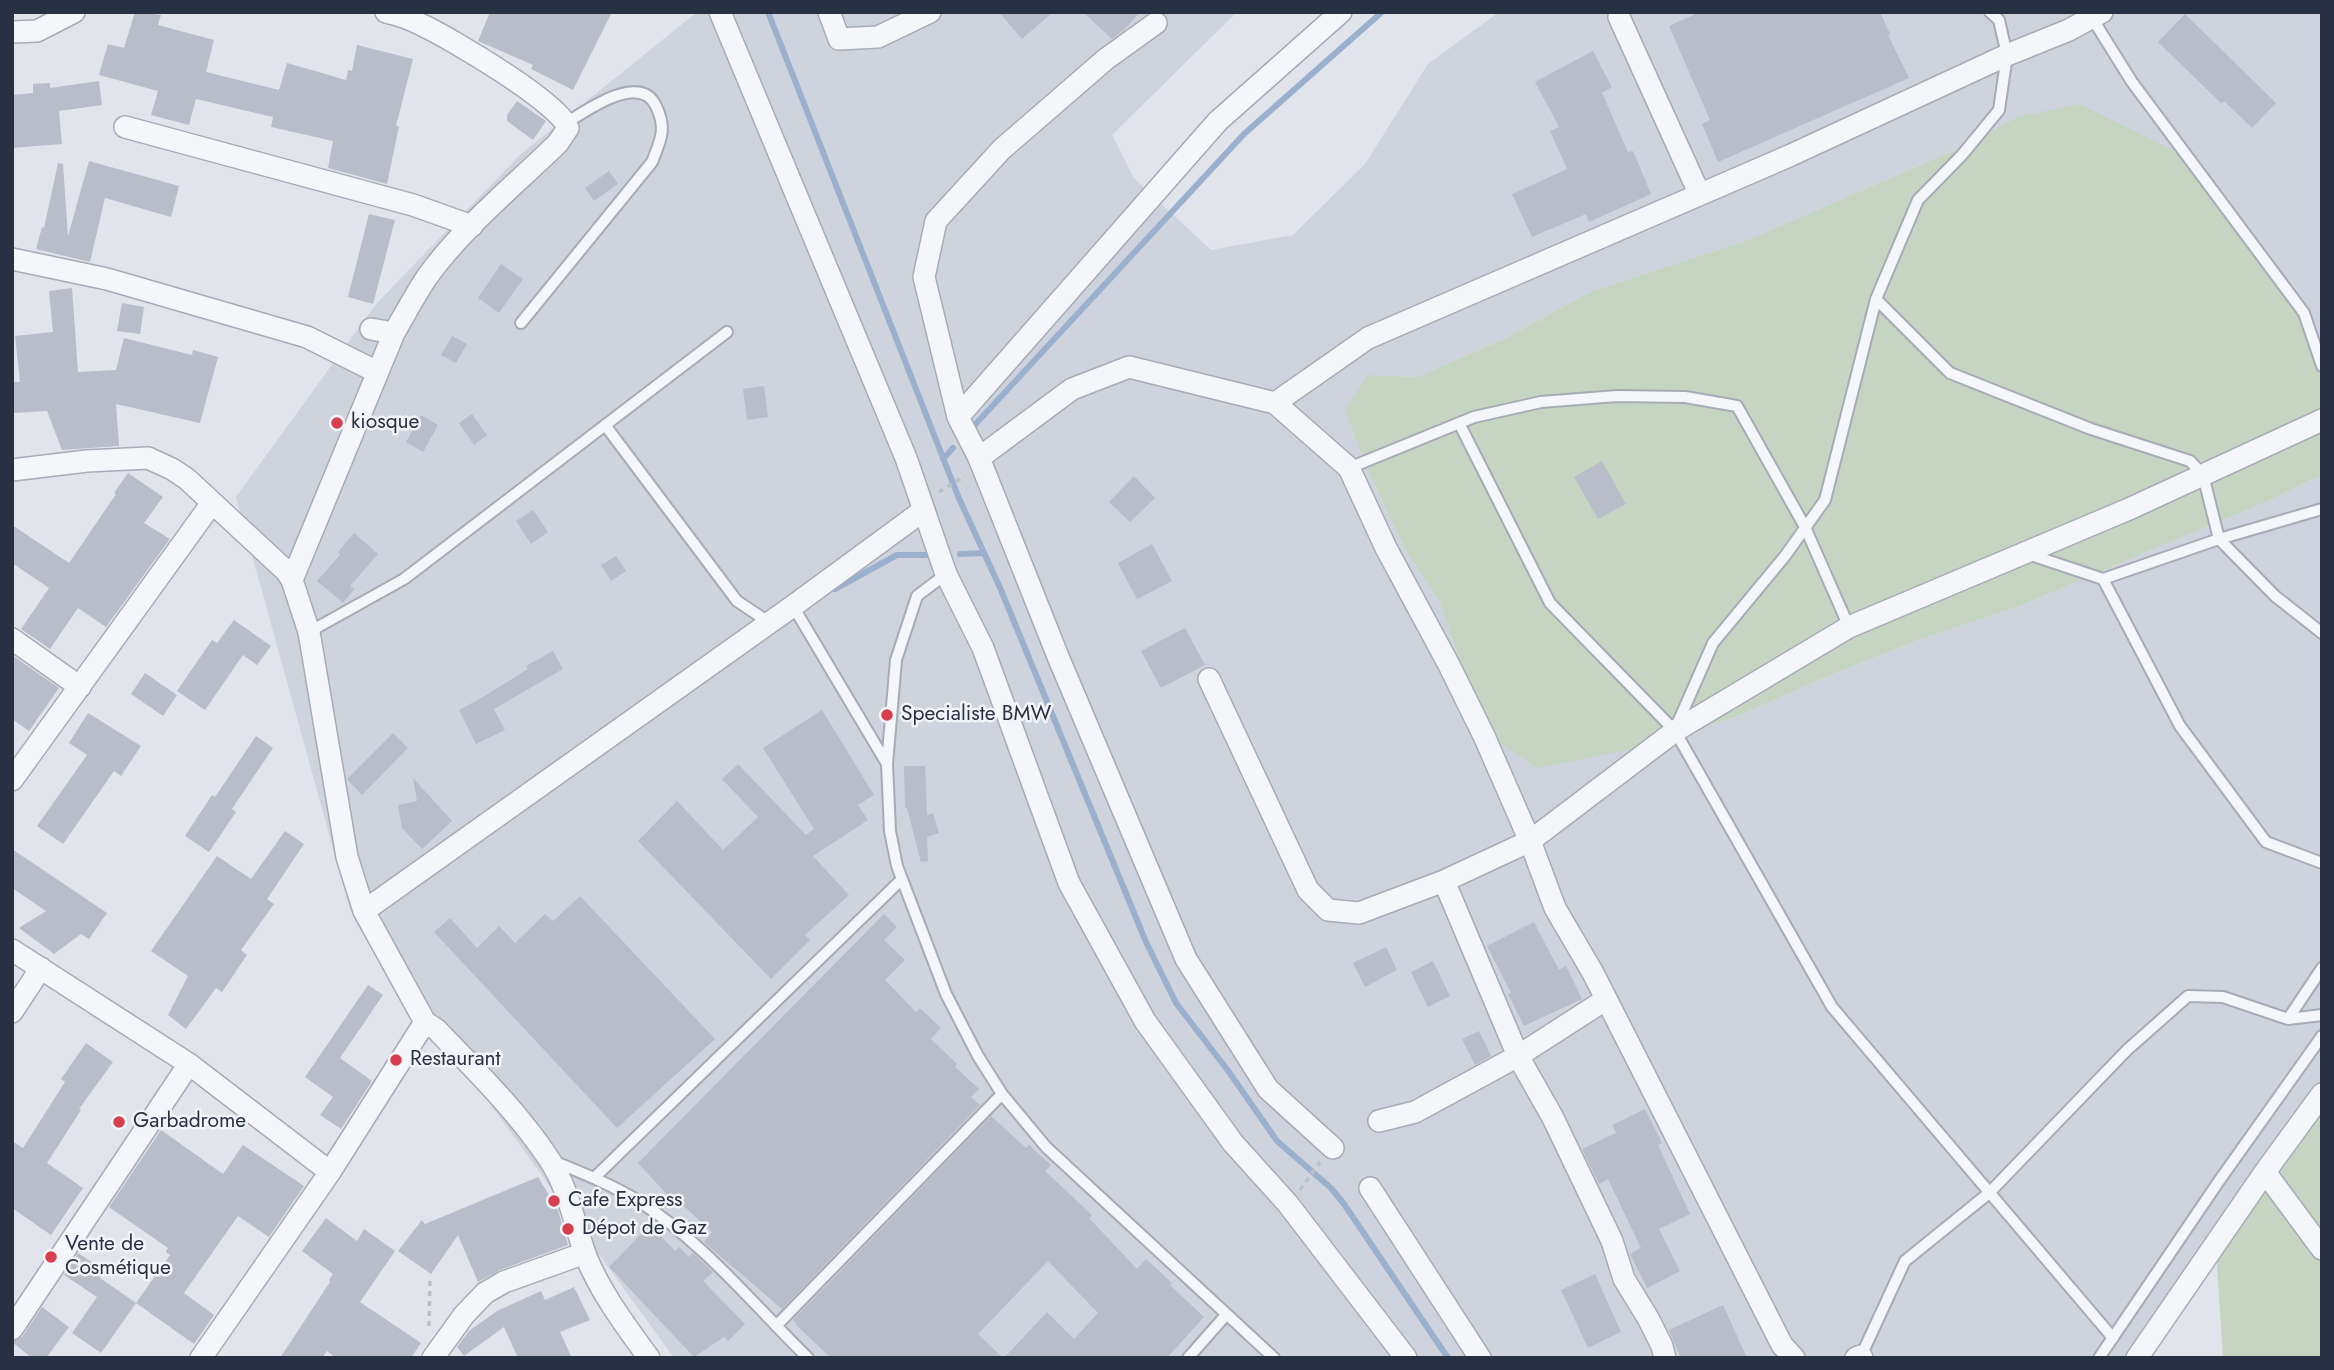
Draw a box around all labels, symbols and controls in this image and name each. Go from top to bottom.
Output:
place label: kiosque [351,410,419,436]
marker: kiosque [329,415,345,431]
place label: Specialiste BMW [901,702,1051,728]
marker: Specialiste BMW [879,707,895,723]
place label: Restaurant [410,1047,501,1073]
marker: Restaurant [388,1052,404,1068]
place label: Garbadrome [133,1109,246,1135]
marker: Garbadrome [111,1114,127,1130]
place label: Cafe Express [568,1188,683,1214]
marker: Cafe Express [546,1193,562,1209]
place label: Dépot de Gaz [582,1216,707,1242]
marker: Dépot de Gaz [560,1221,576,1237]
place label: Vente de Cosmétique [65,1232,171,1282]
marker: Vente de Cosmétique [43,1249,59,1265]

